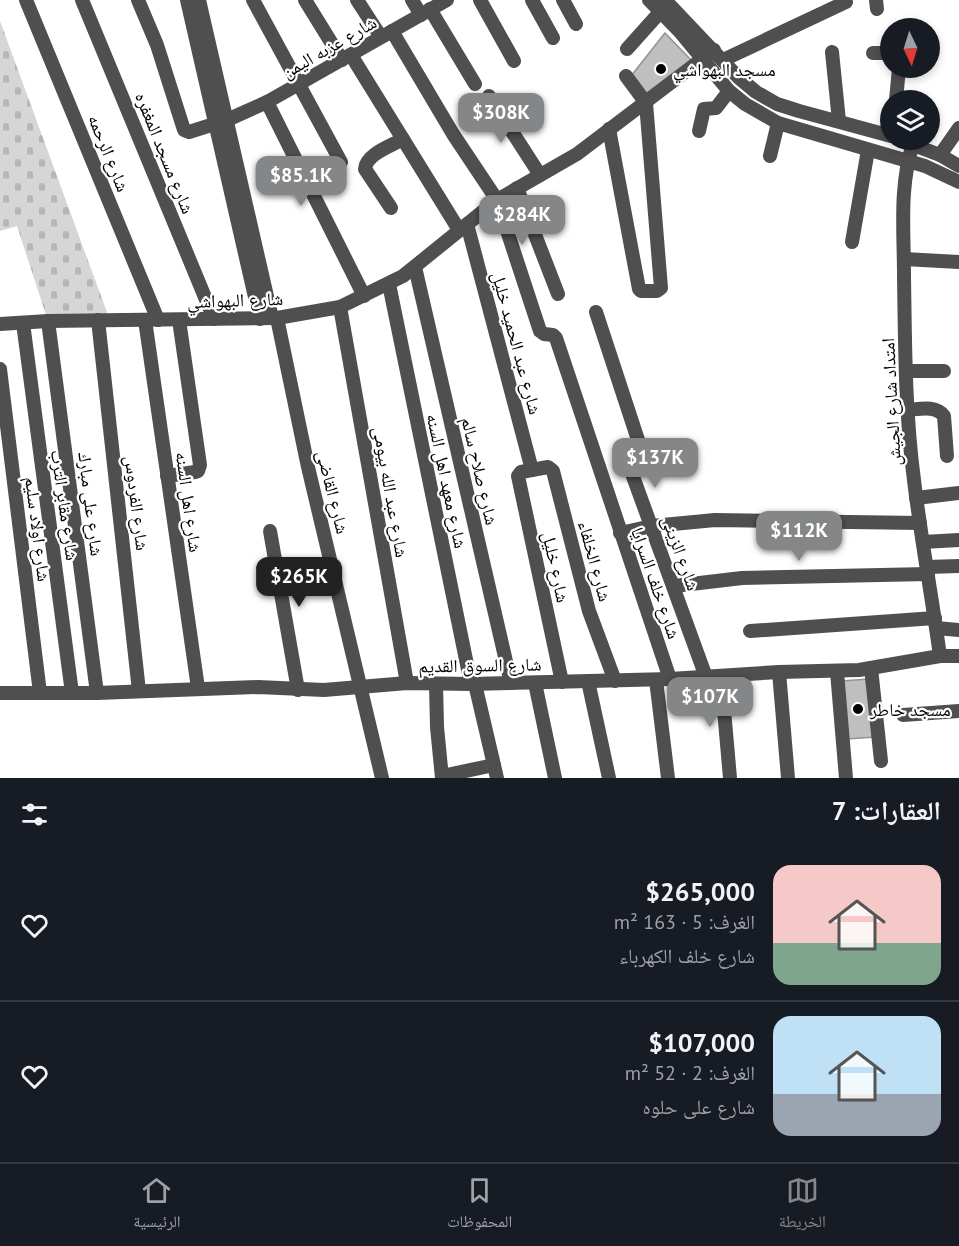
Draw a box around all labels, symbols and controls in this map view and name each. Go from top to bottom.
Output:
street label: شارع عزبه اليمن [277,11,381,83]
north arrow [880,18,940,78]
map controls [880,18,940,150]
place label: مسجد البهواشي [673,58,776,84]
marker: مسجد البهواشي [654,62,668,76]
street label: شارع مسجد المغفره [130,89,200,217]
button: layers [880,90,940,150]
pin: $308K [459,93,543,144]
text: $308K [472,99,530,125]
street label: شارع الرحمه [83,111,135,195]
pin: $85.1K [252,156,350,207]
text: $85.1K [270,162,332,188]
pin: $284K [480,195,564,246]
text: $284K [493,201,551,227]
street label: شارع عبد الحميد خليل [487,269,547,417]
street label: شارع البهواشي [187,287,284,317]
street label: امتداد شارع الجيش [876,338,906,466]
street label: شارع معهد اهل السنه [421,412,473,550]
street label: شارع صلاح سالم [455,415,504,527]
street label: شارع عبد الله بيومى [368,425,414,559]
pin: $137K [613,438,697,489]
text: $137K [626,444,684,470]
street label: شارع مقابر الترب [46,448,84,562]
street label: شارع القاضى [312,448,354,536]
street label: شارع اهل السنه [171,450,207,554]
street label: شارع على مبارك [73,451,109,557]
street label: شارع الفردوس [120,454,154,552]
street label: شارع اولاد سليم [19,475,56,583]
pin: $112K [757,511,841,562]
street label: شارع الزينى [657,512,705,594]
text: $112K [770,517,828,543]
street label: شارع الخلفاء [573,518,617,604]
street label: شارع خلف السرايا [626,524,686,642]
street label: شارع خليل [537,529,575,605]
pin: $265K [257,557,341,608]
text: $265K [270,563,328,589]
street label: شارع السوق القديم [418,652,542,679]
pin: $107K [668,677,752,728]
text: $107K [681,683,739,709]
place label: مسجد خاطر [869,698,951,721]
marker: مسجد خاطر [851,702,865,716]
text: العقارات: 7 [832,794,941,827]
icon: filters [18,798,51,831]
text: $265,000 [645,875,755,908]
icon: home [821,889,893,961]
icon: heart [18,909,51,942]
text: الغرف: 5 · 163 m² [614,909,755,935]
text: شارع خلف الكهرباء [619,943,755,969]
text: $107,000 [648,1026,755,1059]
icon: home [821,1040,893,1112]
icon: heart [18,1060,51,1093]
text: الغرف: 2 · 52 m² [625,1060,755,1086]
text: شارع على حلوه [642,1094,755,1120]
tab: الرئيسية [133,1174,181,1237]
tab: المحفوظات [447,1174,512,1237]
tab: الخريطة [779,1174,826,1237]

